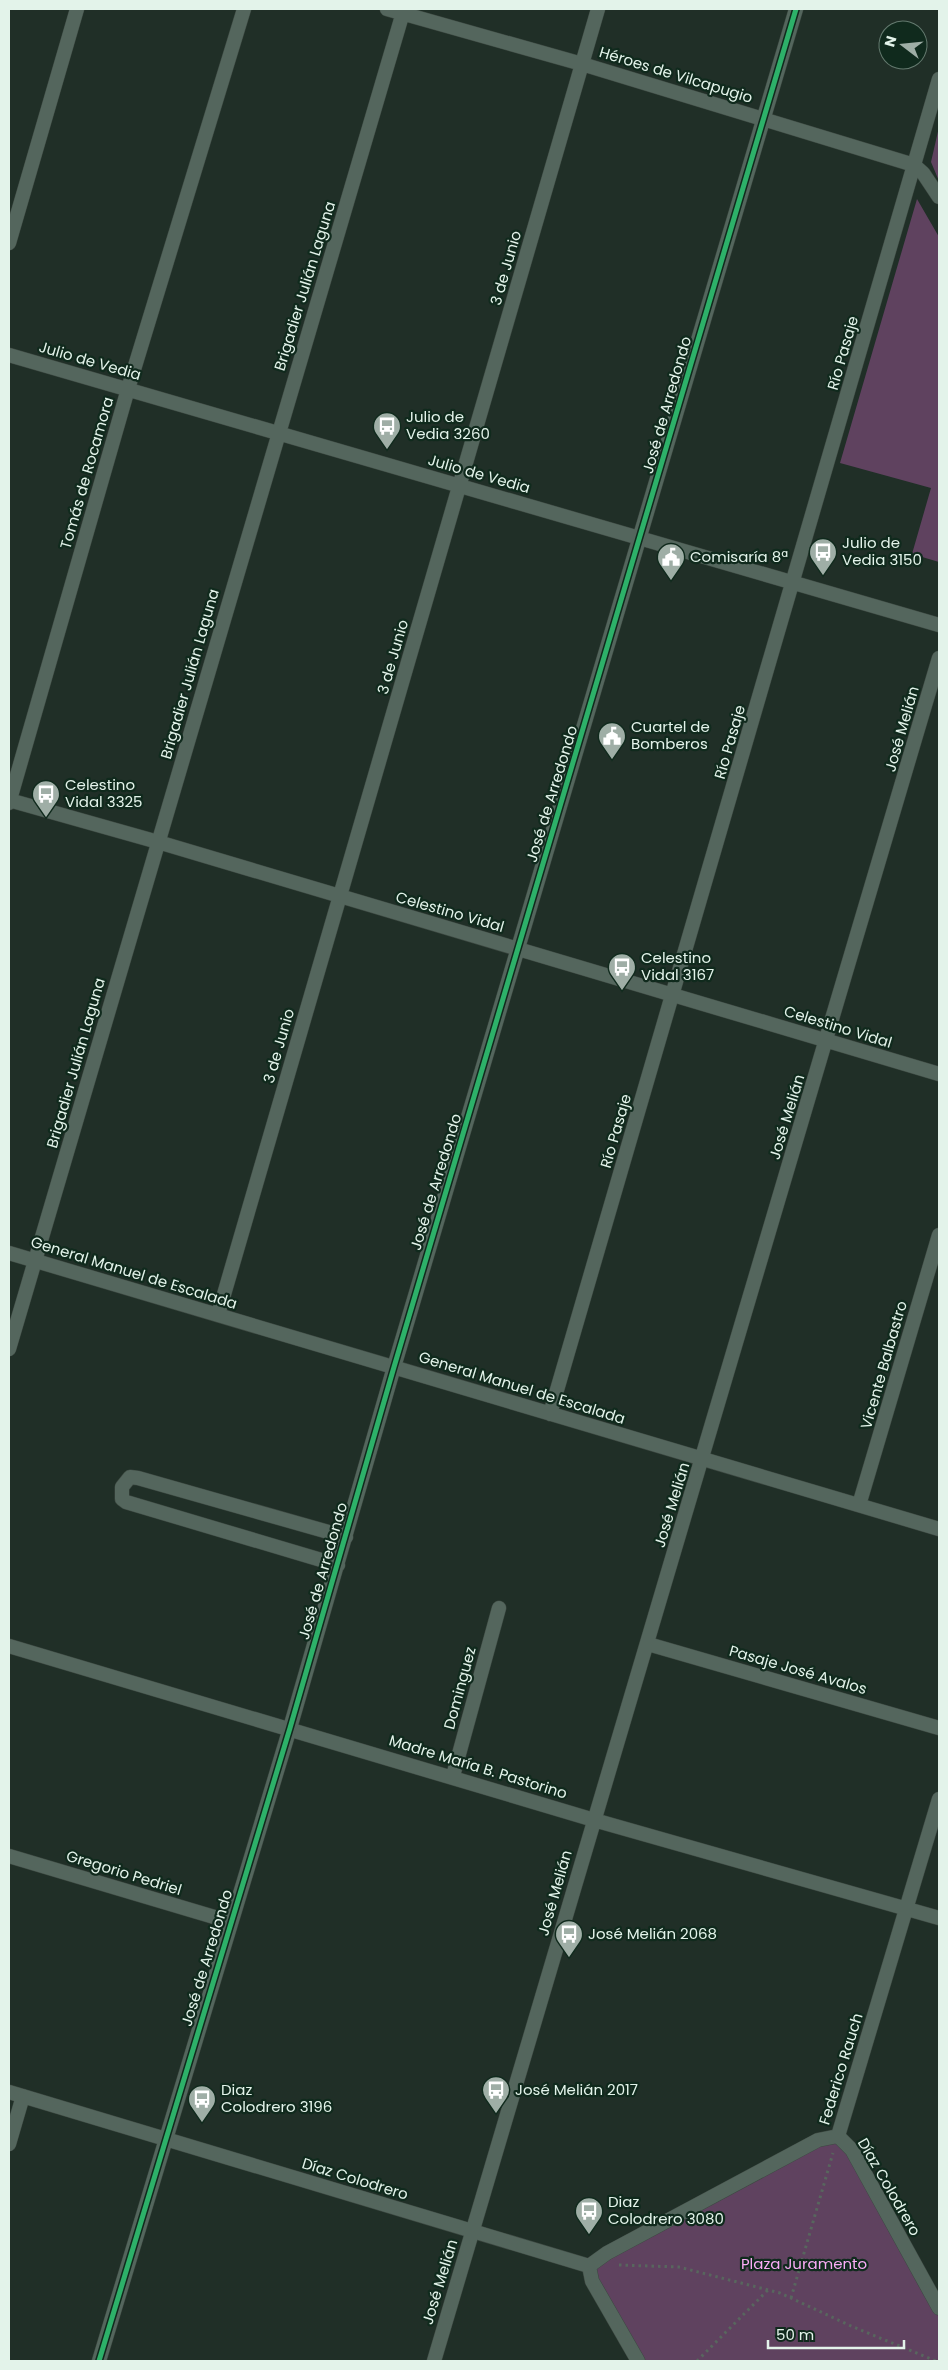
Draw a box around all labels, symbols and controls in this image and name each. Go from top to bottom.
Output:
north arrow [878,20,928,70]
text: N [879,34,902,49]
street label: Héroes de Vilcapugio [597,41,755,108]
street label: Brigadier Julián Laguna [269,198,340,373]
street label: 3 de Junio [485,228,526,308]
street label: Río Pasaje [822,313,863,392]
street label: José de Arredondo [637,334,696,476]
street label: Julio de Vedia [37,336,144,385]
street label: Tomás de Rocamora [55,394,118,551]
place label: Julio de Vedia 3260 [406,406,490,444]
bus stop icon: Julio de Vedia 3260 [372,411,402,450]
street label: Julio de Vedia [426,449,533,498]
place label: Julio de Vedia 3150 [842,532,922,570]
bus stop icon: Julio de Vedia 3150 [808,537,838,576]
public building icon: Comisaría 8ª [656,542,686,581]
place label: Comisaría 8ª [690,546,788,567]
street label: Brigadier Julián Laguna [155,586,224,761]
street label: 3 de Junio [372,617,413,697]
street label: José Melián [879,684,924,774]
street label: Río Pasaje [709,702,750,781]
place label: Cuartel de Bomberos [631,716,710,754]
public building icon: Cuartel de Bomberos [597,721,627,760]
street label: José de Arredondo [521,723,582,865]
place label: Celestino Vidal 3325 [65,774,143,812]
bus stop icon: Celestino Vidal 3325 [31,779,61,818]
street label: Celestino Vidal [393,886,507,937]
place label: Celestino Vidal 3167 [641,947,714,985]
bus stop icon: Celestino Vidal 3167 [607,952,637,991]
street label: Brigadier Julián Laguna [41,975,110,1150]
street label: Celestino Vidal [782,1000,895,1053]
street label: 3 de Junio [258,1006,299,1086]
street label: José Melián [764,1072,809,1162]
street label: Río Pasaje [595,1091,636,1170]
street label: José de Arredondo [405,1111,466,1253]
street label: General Manuel de Escalada [28,1231,240,1314]
street label: Vicente Balbastro [855,1298,912,1431]
street label: General Manuel de Escalada [416,1346,628,1429]
street label: José Melián [649,1460,694,1550]
street label: José de Arredondo [293,1500,352,1642]
street label: Pasaje José Avalos [727,1640,870,1699]
street label: Dominguez [438,1644,481,1732]
street label: Madre María B. Pastorino [387,1729,570,1804]
street label: Gregorio Pedriel [64,1845,184,1900]
street label: José Melián [532,1848,577,1938]
street label: José de Arredondo [176,1887,237,2029]
bus stop icon: José Melián 2068 [554,1919,584,1958]
place label: José Melián 2068 [588,1923,717,1944]
street label: Federico Rauch [814,2010,868,2127]
bus stop icon: José Melián 2017 [481,2075,511,2114]
place label: Diaz Colodrero 3196 [221,2079,332,2117]
place label: José Melián 2017 [515,2079,638,2100]
bus stop icon: Diaz Colodrero 3196 [187,2084,217,2123]
street label: Díaz Colodrero [853,2134,926,2240]
street label: Díaz Colodrero [299,2152,411,2205]
place label: Diaz Colodrero 3080 [608,2191,724,2229]
bus stop icon: Diaz Colodrero 3080 [574,2196,604,2235]
street label: José Melián [417,2237,462,2327]
park label: Plaza Juramento [741,2253,867,2274]
scale bar [768,2318,904,2350]
text: 50 m [776,2324,814,2345]

